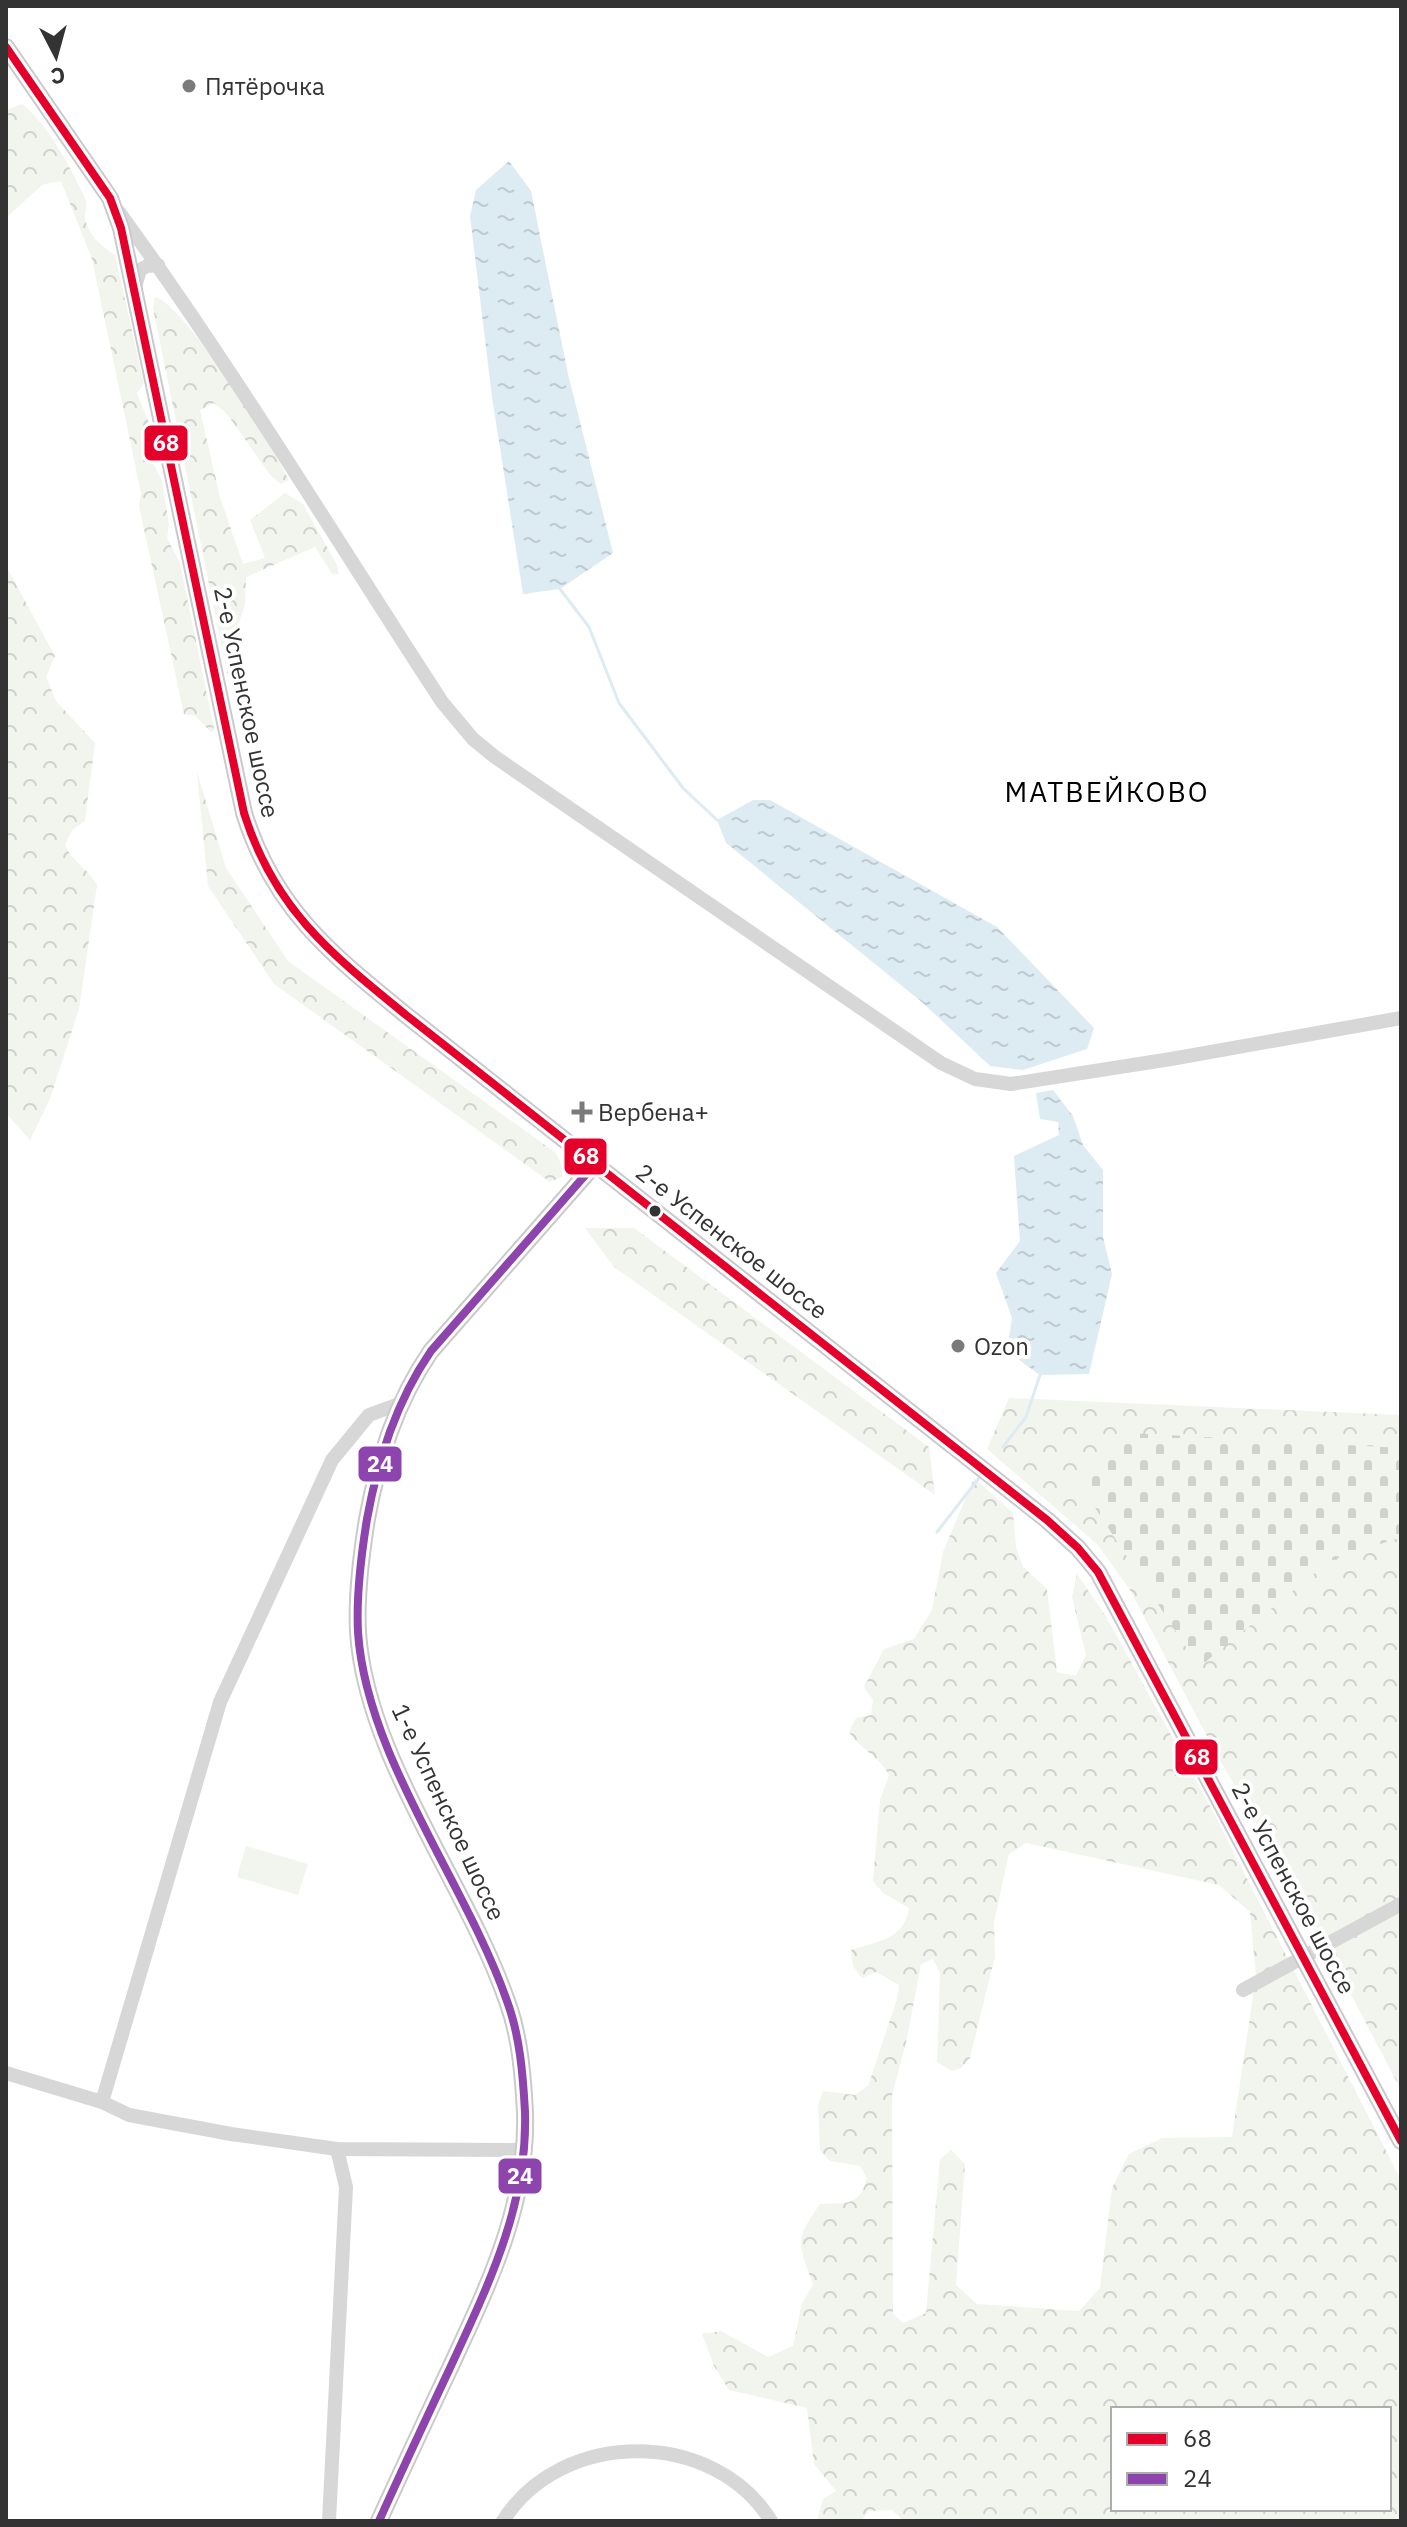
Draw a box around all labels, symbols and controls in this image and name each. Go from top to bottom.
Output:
north arrow [16,16,96,96]
text: С [50,61,67,92]
place label: Пятёрочка [205,70,325,102]
marker: Пятёрочка [180,77,198,95]
line badge: 68 [143,424,189,462]
text: 68 [153,428,179,457]
street label: 2-е Успенское шоссе [207,584,287,820]
district label: МАТВЕЙКОВО [1004,773,1210,810]
place label: Вербена+ [598,1096,709,1128]
marker: Вербена+ [573,1103,591,1121]
line badge: 68 [563,1137,608,1176]
text: 68 [573,1141,599,1170]
street label: 2-е Успенское шоссе [629,1156,835,1326]
unlabelled marker [647,1203,663,1219]
place label: Ozon [974,1330,1029,1362]
marker: Ozon [949,1337,967,1355]
line badge: 24 [357,1445,403,1483]
text: 24 [367,1449,393,1478]
street label: 1-е Успенское шоссе [385,1699,513,1925]
line badge: 68 [1174,1738,1219,1776]
text: 68 [1184,1742,1210,1771]
street label: 2-е Успенское шоссе [1225,1777,1363,1999]
line badge: 24 [497,2157,543,2195]
text: 24 [507,2161,533,2190]
legend [1111,2407,1391,2511]
text: 68 [1183,2422,1212,2454]
text: 24 [1183,2462,1212,2494]

